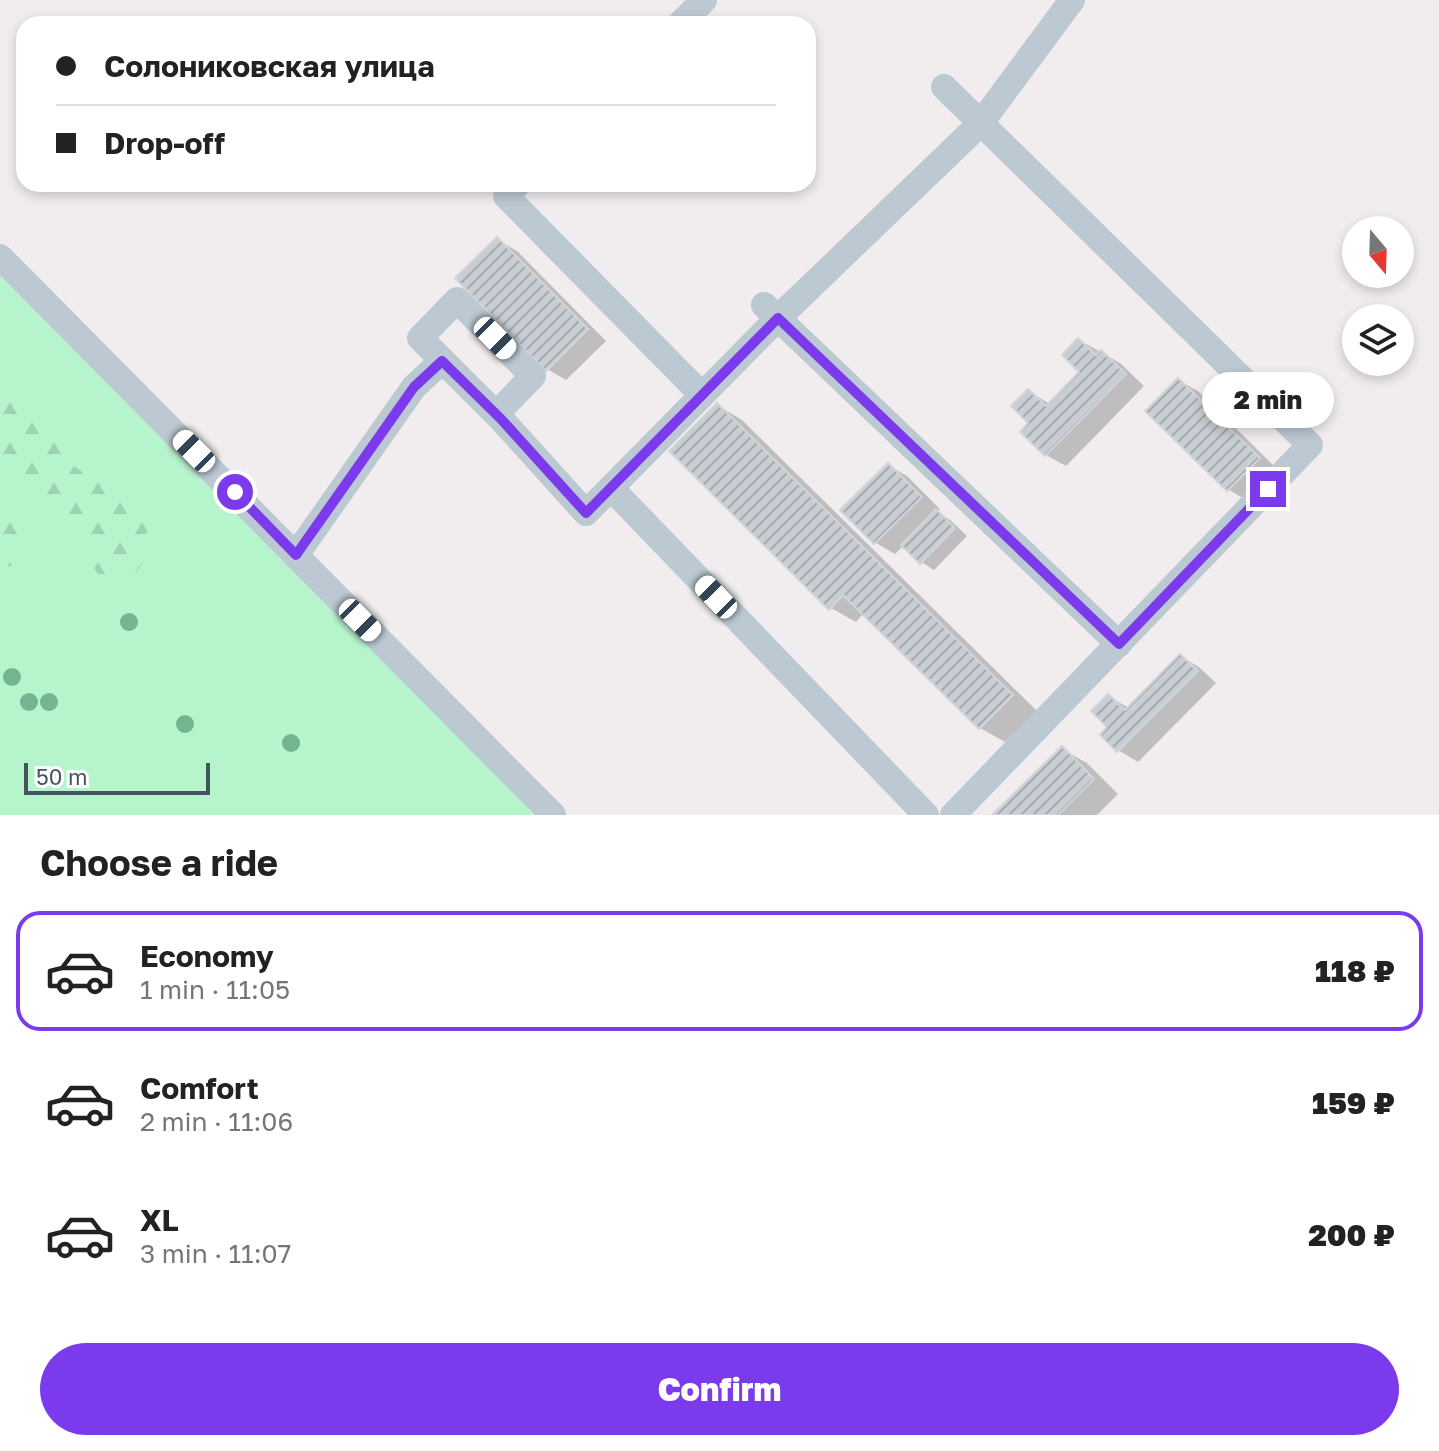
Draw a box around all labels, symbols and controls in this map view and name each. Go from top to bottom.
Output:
text: Солониковская улица [104,48,435,84]
text: Drop-off [104,125,225,161]
north arrow [1342,216,1414,288]
map controls [1342,216,1414,376]
button: layers [1342,304,1414,376]
car [470,313,520,363]
callout: 2 min [1202,373,1334,429]
text: 2 min [1234,384,1302,415]
car [169,426,219,476]
route end [1250,471,1286,507]
route start [217,474,253,510]
car [691,571,741,623]
car [335,595,385,645]
scale bar [24,759,210,795]
text: 50 m [36,763,87,790]
text: Choose a ride [40,841,278,884]
icon: car [44,935,116,1007]
text: Economy [140,938,274,974]
text: 118 ₽ [1315,953,1395,989]
text: 1 min · 11:05 [140,974,290,1005]
icon: car [44,1067,116,1139]
text: Comfort [140,1070,259,1106]
text: 159 ₽ [1312,1085,1395,1121]
text: 2 min · 11:06 [140,1106,293,1137]
icon: car [44,1199,116,1271]
text: XL [140,1202,179,1238]
text: 200 ₽ [1308,1217,1395,1253]
text: 3 min · 11:07 [140,1238,291,1269]
button: Confirm [40,1343,1399,1435]

